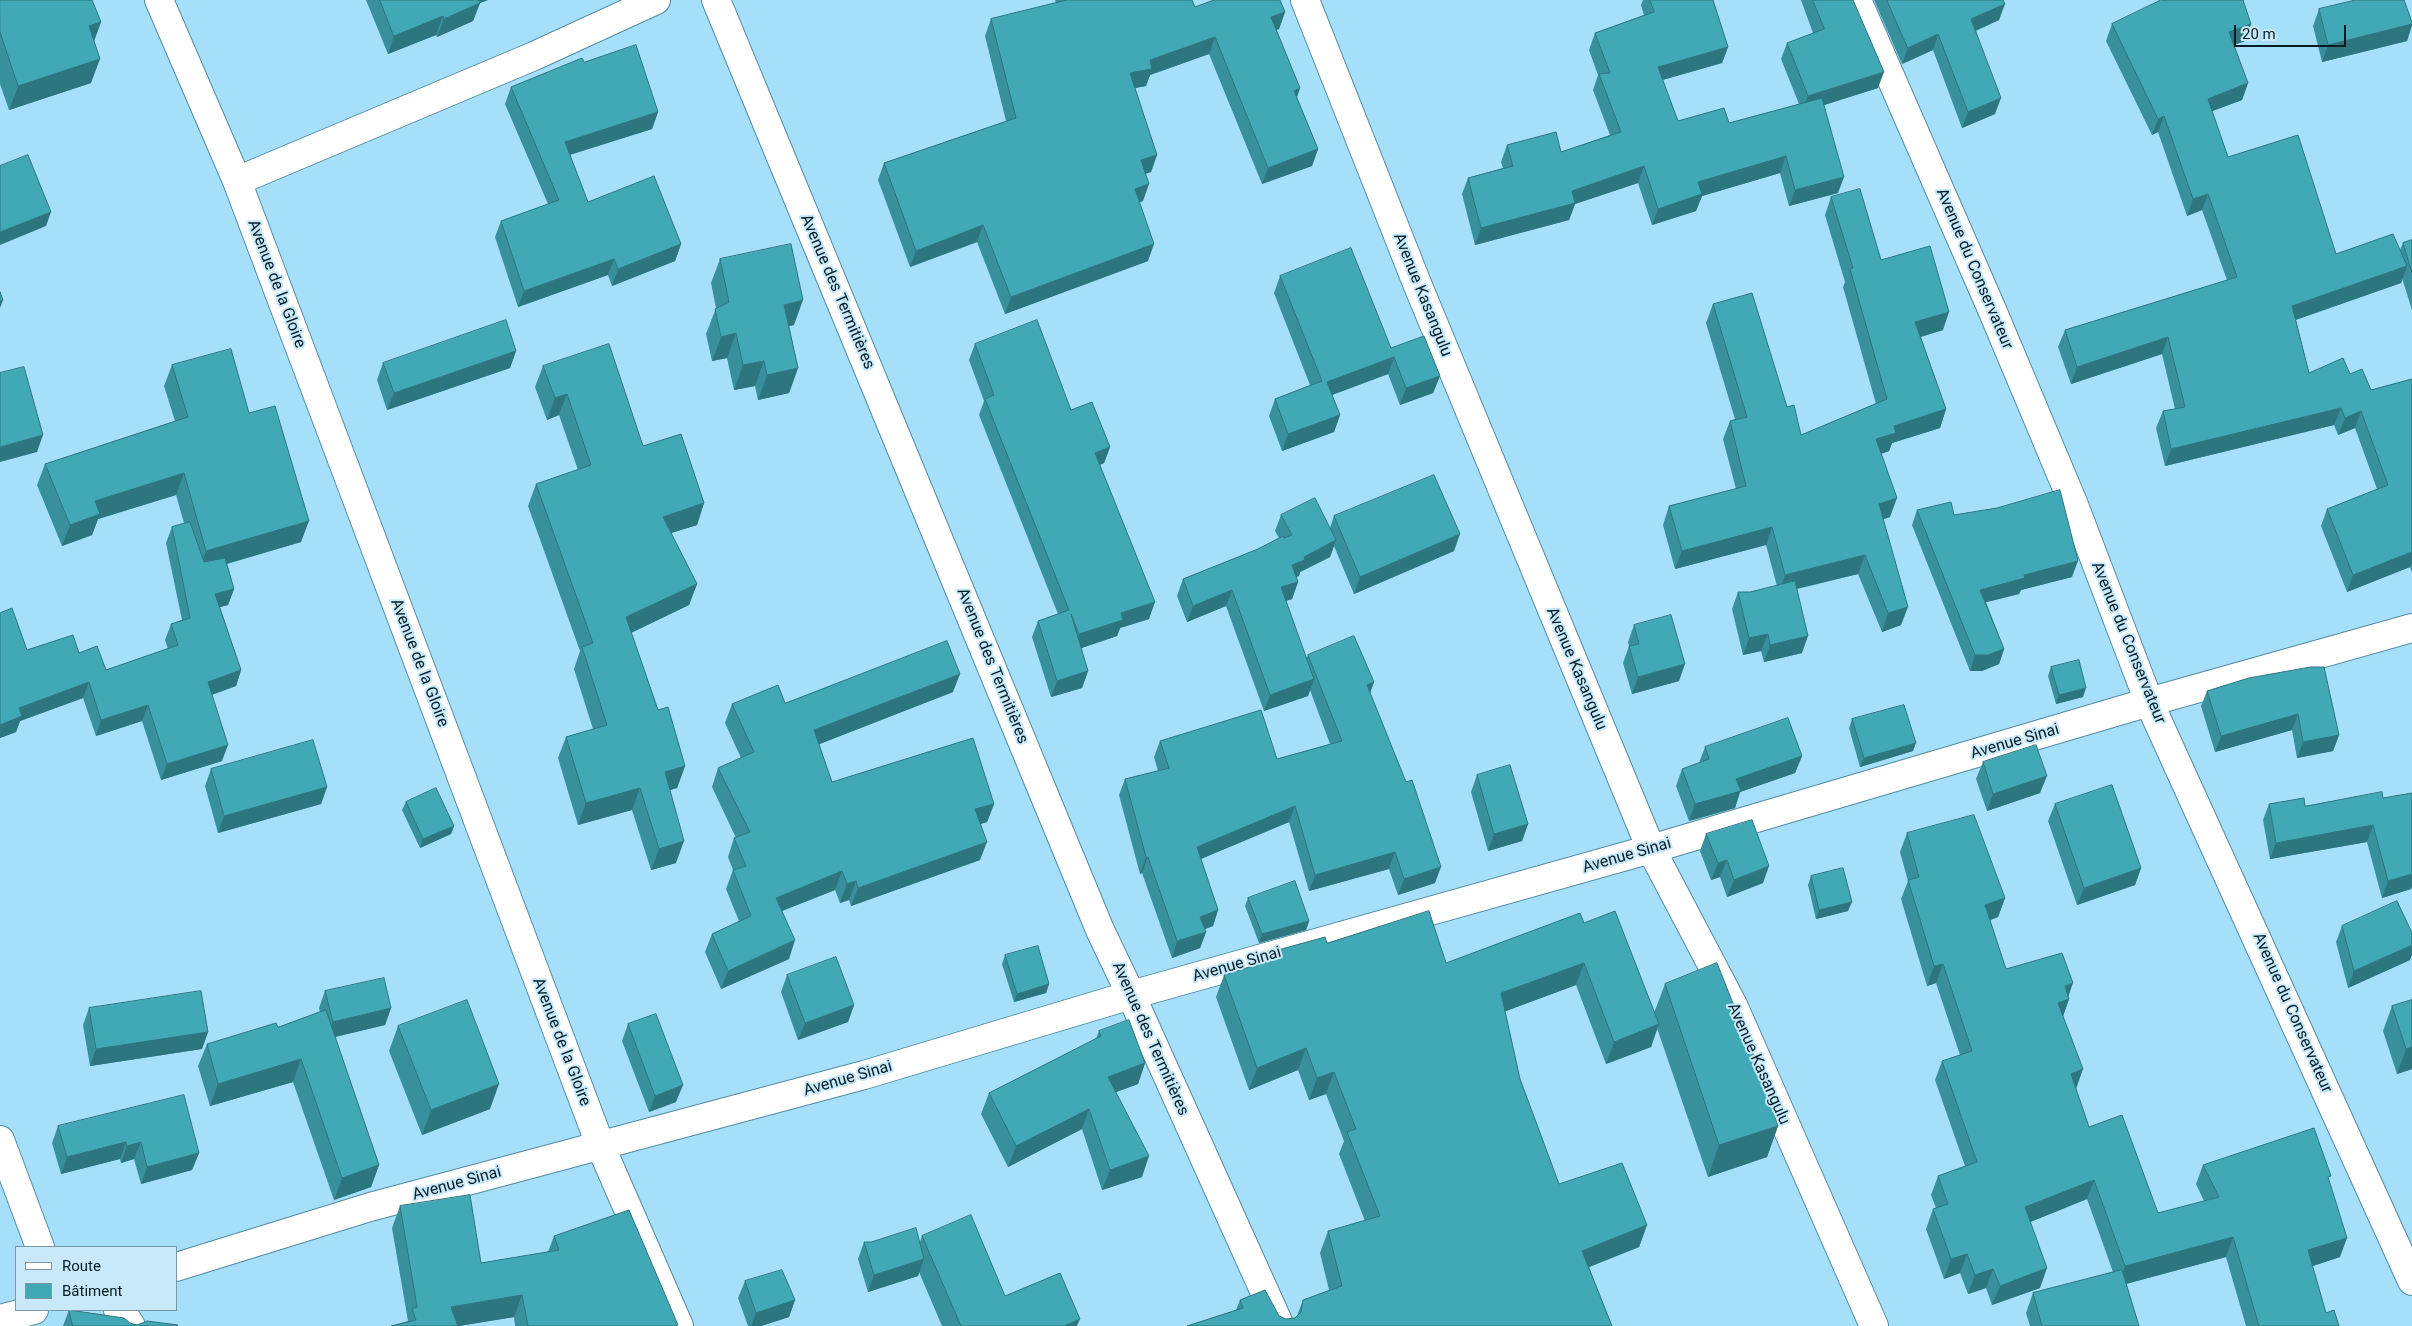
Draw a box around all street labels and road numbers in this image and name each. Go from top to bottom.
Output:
street label: Avenue du Conservateur [1931,186,2017,352]
street label: Avenue des Termitières [796,212,878,372]
street label: Avenue de la Gloire [243,217,309,351]
street label: Avenue Kasangulu [1388,231,1456,359]
street label: Avenue du Conservateur [2087,559,2169,727]
street label: Avenue des Termitières [952,585,1032,747]
street label: Avenue de la Gloire [386,596,452,730]
street label: Avenue Kasangulu [1542,605,1610,733]
street label: Avenue Sinai [1969,720,2061,764]
street label: Avenue Sinai [1581,834,1673,878]
street label: Avenue du Conservateur [2248,930,2336,1096]
street label: Avenue Sinai [1191,943,1283,987]
street label: Avenue des Termitières [1107,959,1193,1119]
street label: Avenue de la Gloire [528,975,594,1109]
street label: Avenue Kasangulu [1723,1000,1793,1128]
street label: Avenue Sinai [802,1057,894,1101]
street label: Avenue Sinai [411,1163,503,1205]

